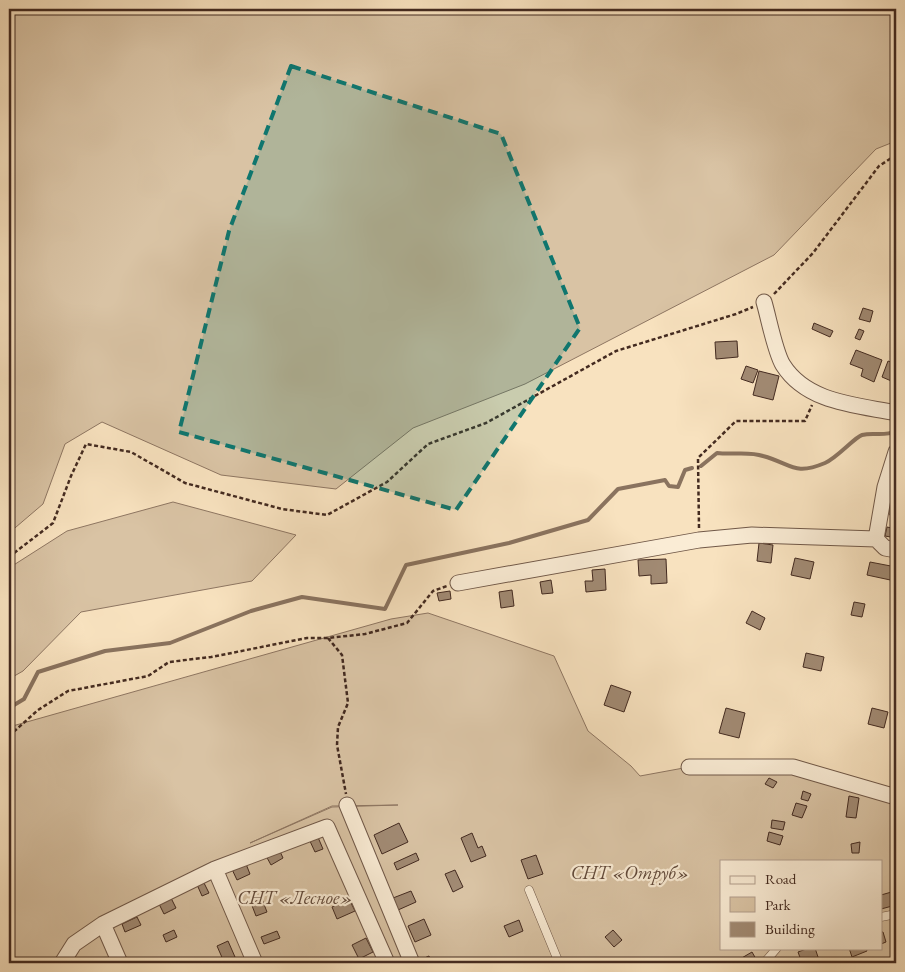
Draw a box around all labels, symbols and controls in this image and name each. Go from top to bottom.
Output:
park label: СНТ «Отруб» [571,860,689,885]
legend [720,860,882,950]
text: Road [765,869,797,888]
park label: СНТ «Лесное» [237,885,353,910]
text: Park [765,895,792,914]
text: Building [765,919,815,938]

